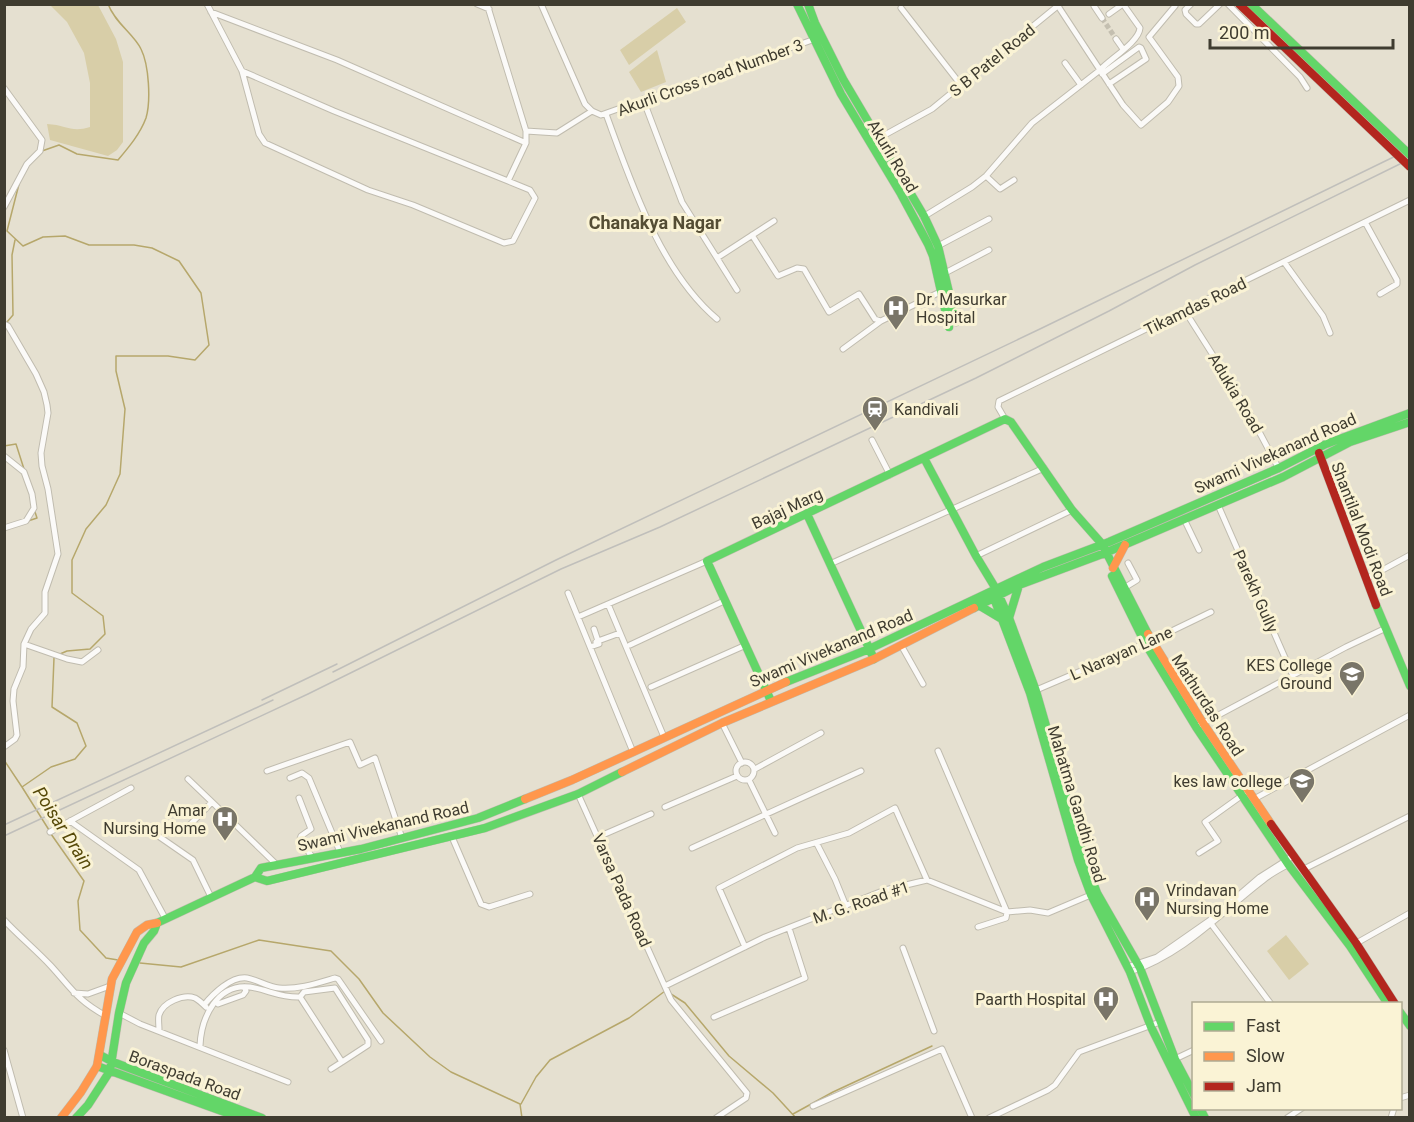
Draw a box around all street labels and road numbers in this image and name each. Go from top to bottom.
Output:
street label: S B Patel Road [946,20,1039,101]
street label: Akurli Cross road Number 3 [615,35,806,120]
street label: Akurli Road [864,117,922,196]
street label: Tikamdas Road [1141,274,1249,339]
street label: Adukia Road [1204,350,1267,437]
street label: Swami Vivekanand Road [1191,409,1359,498]
street label: Shantilal Modi Road [1327,459,1396,599]
street label: Bajaj Marg [749,484,826,533]
street label: Parekh Gully [1229,547,1282,636]
street label: Swami Vivekanand Road [747,605,916,691]
street label: L Narayan Lane [1067,622,1175,685]
street label: Mathurdas Road [1168,651,1248,760]
street label: Mahatma Gandhi Road [1044,723,1109,885]
street label: Swami Vivekanand Road [296,798,471,855]
street label: Varsa Pada Road [588,831,655,950]
street label: M. G. Road #1 [810,877,912,928]
street label: Boraspada Road [126,1046,243,1104]

